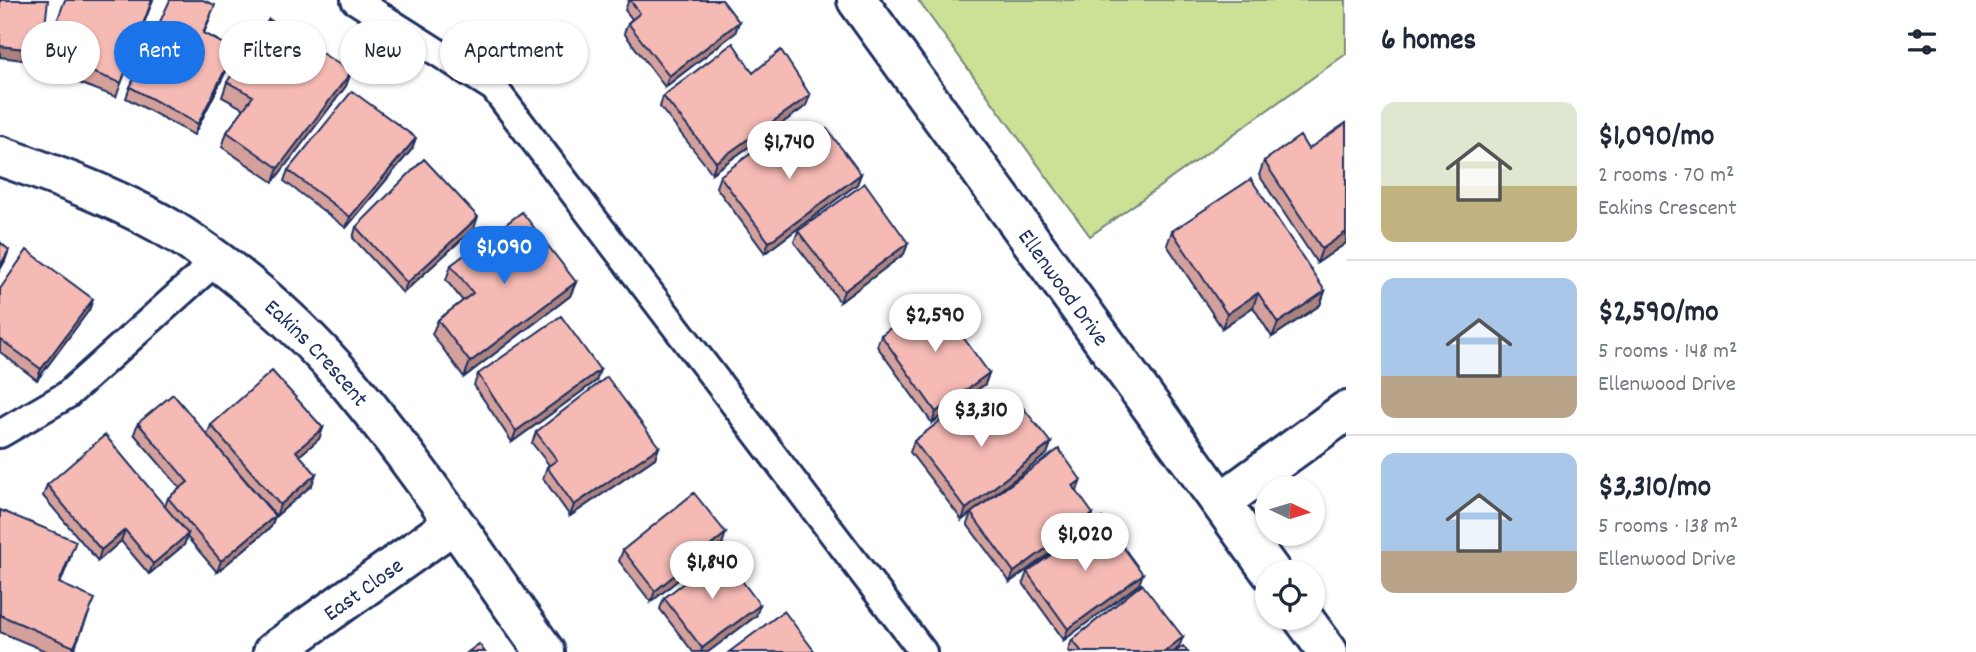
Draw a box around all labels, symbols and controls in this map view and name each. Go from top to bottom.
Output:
chip: Buy [21,21,100,84]
chip: Rent [114,21,205,84]
chip: Filters [219,21,326,84]
chip: New [340,21,426,84]
chip: Apartment [440,21,588,84]
text: 6 homes [1381,21,1476,64]
icon: filters [1903,23,1941,61]
text: $1,090/mo [1598,117,1714,160]
pin: $1,740 [732,122,846,181]
text: $1,740 [763,127,815,160]
icon: home [1437,130,1521,214]
text: 2 rooms · 70 m² [1598,160,1734,193]
text: Eakins Crescent [1598,193,1737,226]
street label: Ellenwood Drive [1008,223,1116,354]
pin: $1,090 [447,226,561,286]
text: $1,090 [476,232,532,265]
street label: Eakins Crescent [256,293,375,415]
text: $2,590/mo [1598,293,1719,336]
pin: $2,590 [878,294,992,354]
text: $2,590 [905,300,965,333]
icon: home [1437,306,1521,390]
text: 5 rooms · 148 m² [1598,336,1737,369]
text: Ellenwood Drive [1598,369,1736,402]
pin: $3,310 [924,390,1038,449]
text: $3,310 [954,395,1008,428]
text: $3,310/mo [1598,468,1711,511]
north arrow [1255,476,1325,546]
map controls [1255,476,1325,630]
icon: home [1437,481,1521,565]
text: 5 rooms · 138 m² [1598,511,1738,544]
pin: $1,020 [1028,514,1142,573]
text: $1,020 [1057,519,1113,552]
pin: $1,840 [655,542,769,601]
text: Ellenwood Drive [1598,544,1736,577]
text: $1,840 [686,547,738,580]
street label: East Close [318,551,412,631]
button: locate [1255,560,1325,630]

